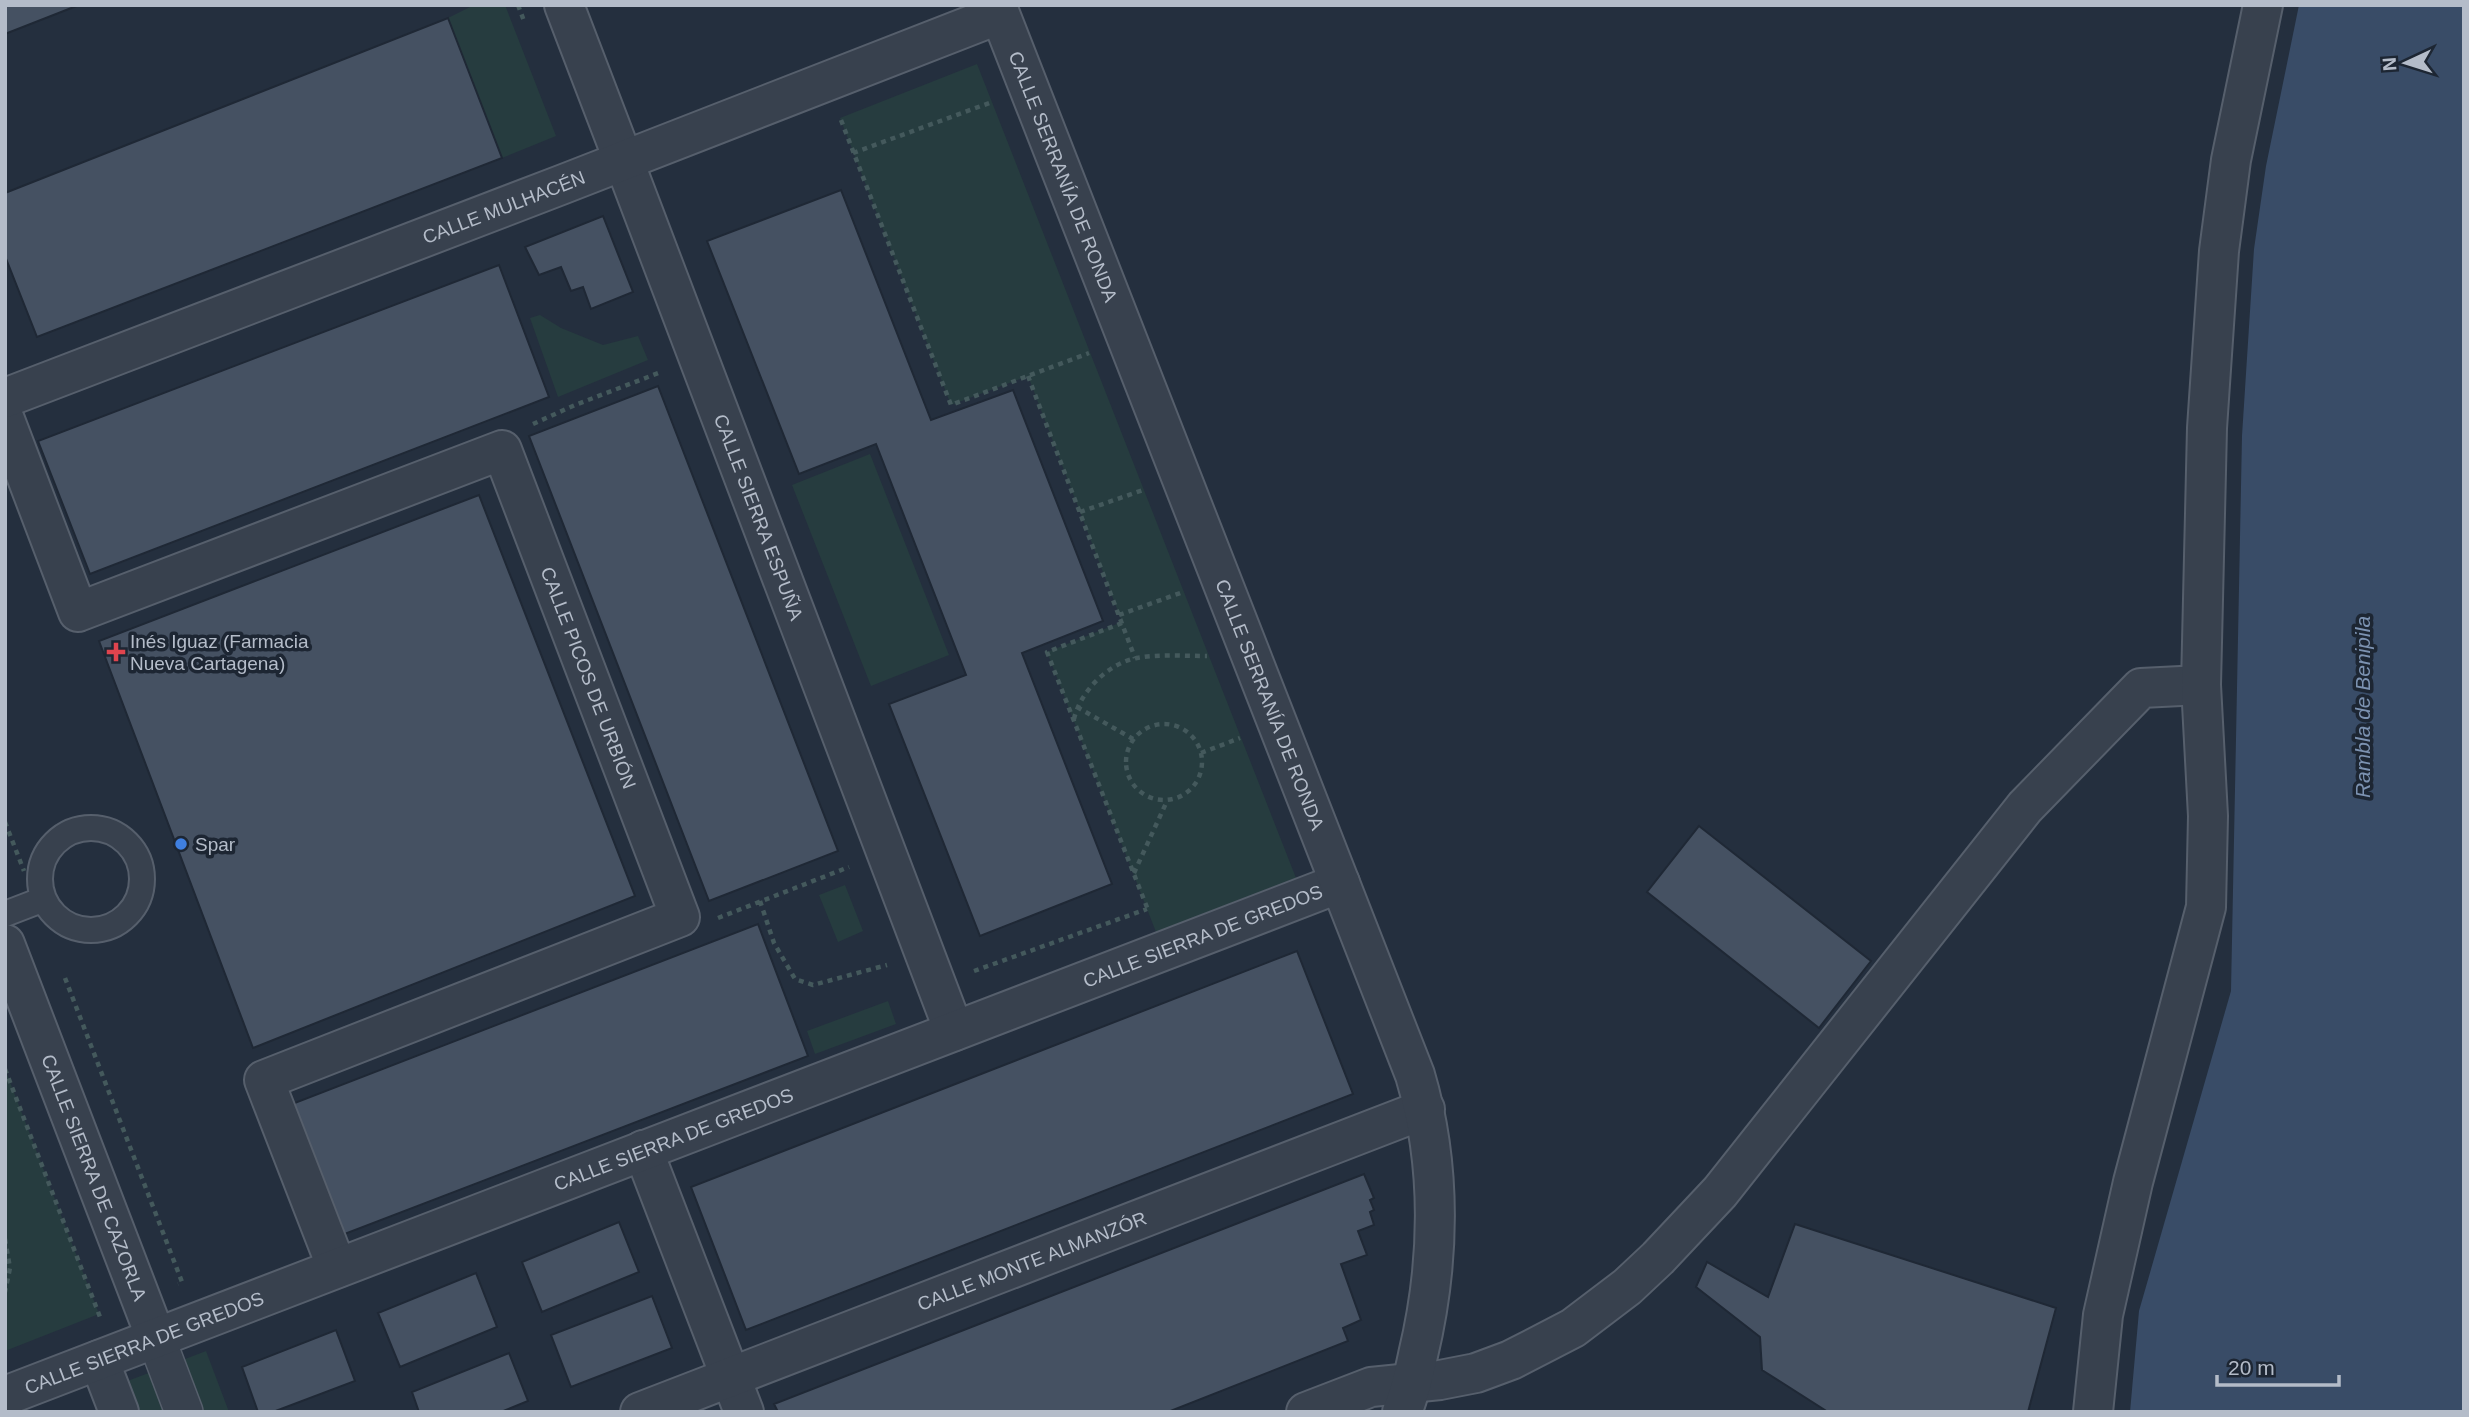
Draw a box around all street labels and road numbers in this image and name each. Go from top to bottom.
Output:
street label: CALLE SERRANÍA DE RONDA [1005,48,1122,305]
street label: CALLE MULHACÉN [419,166,588,248]
street label: CALLE SIERRA ESPUÑA [710,411,808,623]
street label: CALLE PICOS DE URBIÓN [537,564,641,792]
street label: CALLE SERRANÍA DE RONDA [1212,576,1329,833]
street label: CALLE SIERRA DE GREDOS [1080,880,1325,991]
street label: CALLE SIERRA DE CAZORLA [38,1051,151,1304]
street label: CALLE SIERRA DE GREDOS [551,1084,796,1195]
street label: CALLE MONTE ALMANZÓR [914,1207,1149,1314]
street label: CALLE SIERRA DE GREDOS [21,1287,267,1398]

